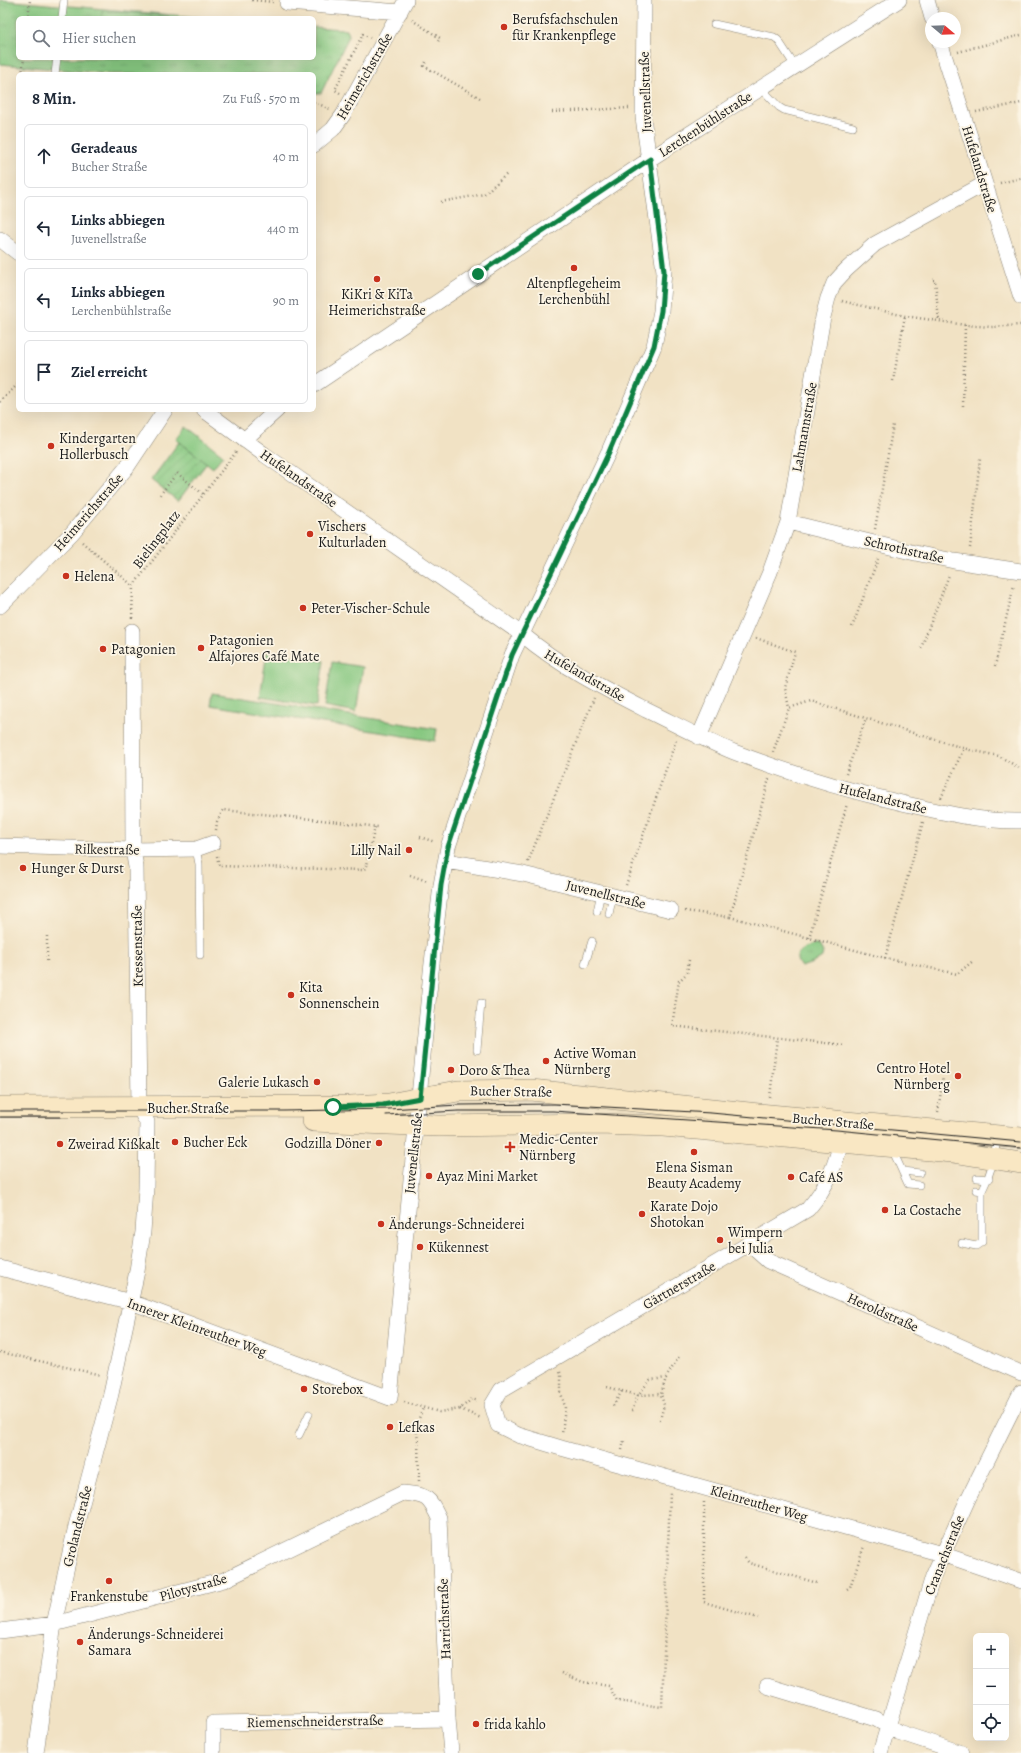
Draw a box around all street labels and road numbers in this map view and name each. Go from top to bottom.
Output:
street label: Heimerichstraße [332,29,397,123]
street label: Juvenellstraße [635,51,656,133]
street label: Lerchenbühlstraße [655,87,756,162]
street label: Hufelandstraße [957,123,1002,215]
street label: Lahmannstraße [787,381,822,474]
street label: Hufelandstraße [256,445,341,512]
street label: Heimerichstraße [49,469,128,555]
street label: Bielingplatz [128,506,185,573]
street label: Schrothstraße [862,531,946,568]
street label: Hufelandstraße [541,645,629,706]
street label: Hufelandstraße [837,778,929,819]
street label: Rilkestraße [74,839,140,860]
street label: Juvenellstraße [564,875,648,914]
street label: Kressenstraße [127,905,148,987]
street label: Bucher Straße [470,1081,552,1102]
street label: Bucher Straße [147,1099,229,1118]
street label: Bucher Straße [791,1108,875,1135]
street label: Juvenellstraße [400,1112,427,1194]
street label: Gärtnerstraße [639,1257,719,1314]
street label: Heroldstraße [844,1288,921,1337]
street label: Innerer Kleinreuther Weg [125,1293,269,1362]
street label: Kleinreuther Weg [708,1480,810,1527]
street label: Grolandstraße [58,1484,97,1569]
street label: Cranachstraße [920,1513,969,1598]
street label: Pilotystraße [157,1569,229,1606]
street label: Harrichstraße [434,1578,455,1660]
street label: Riemenschneiderstraße [246,1711,384,1732]

